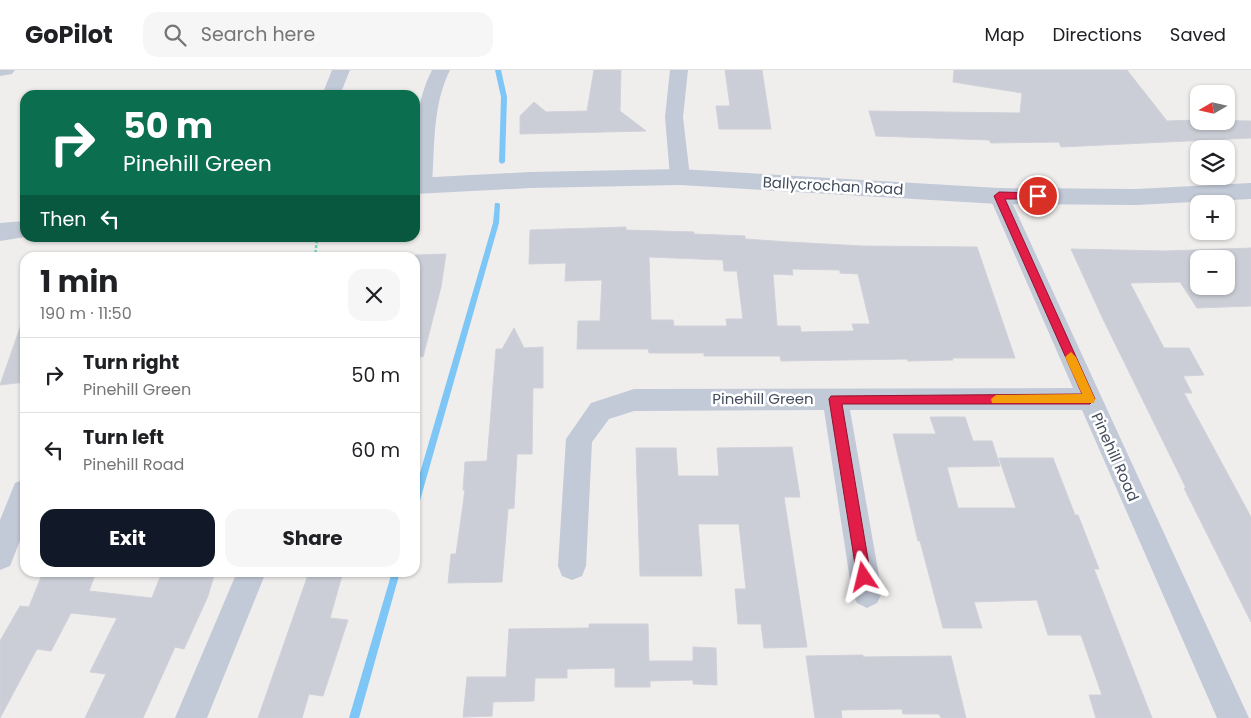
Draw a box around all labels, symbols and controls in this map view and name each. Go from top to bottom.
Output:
search box [143,12,493,57]
text: GoPilot [25,18,113,51]
icon: search [161,21,189,49]
text: Search here [201,21,315,48]
text: Map [985,22,1024,47]
text: Directions [1052,22,1142,47]
text: Saved [1170,22,1226,47]
north arrow [1190,85,1235,130]
map controls [1190,85,1235,295]
text: 50 m [123,101,213,150]
icon: right [40,110,105,175]
button: layers [1190,140,1235,185]
text: Pinehill Green [123,148,272,179]
street label: Ballycrochan Road [762,171,904,200]
pin [1017,175,1059,217]
icon: arrive [1024,182,1052,210]
button: + [1190,195,1235,240]
icon: left [96,205,124,233]
text: Then [40,206,86,233]
button: − [1190,250,1235,295]
text: 1 min [40,260,118,303]
button: close [348,269,400,321]
text: 190 m · 11:50 [40,302,132,325]
text: Turn right [83,349,179,376]
icon: right [40,361,68,389]
text: 50 m [351,362,400,389]
text: Pinehill Green [83,378,191,401]
street label: Pinehill Green [712,388,814,409]
street label: Pinehill Road [1087,409,1144,504]
text: Turn left [83,424,164,451]
icon: left [40,436,68,464]
text: 60 m [351,437,400,464]
text: Pinehill Road [83,453,184,476]
button: Exit [40,509,215,567]
button: Share [225,509,400,567]
position arrow [837,550,889,602]

